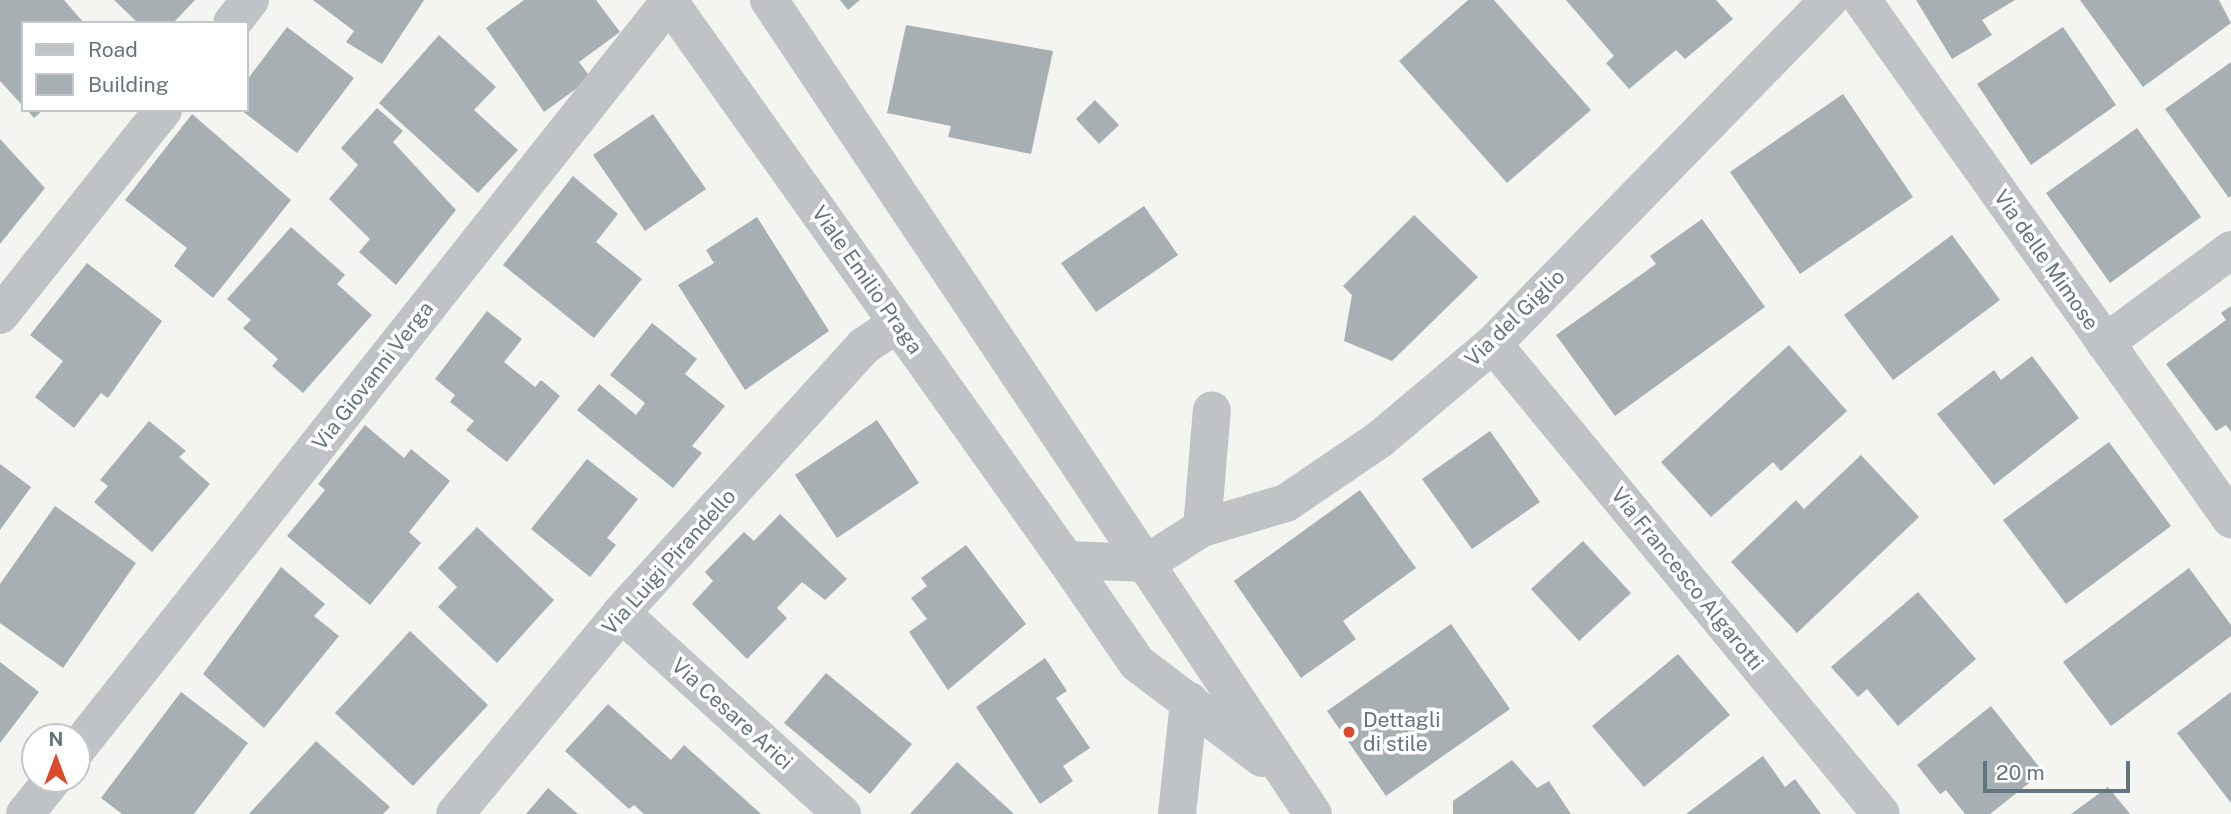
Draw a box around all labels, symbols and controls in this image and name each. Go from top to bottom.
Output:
legend [21,21,248,112]
text: Road [88,37,138,62]
text: Building [88,72,169,97]
street label: Via delle Mimose [1988,185,2104,335]
street label: Viale Emilio Praga [806,201,928,359]
street label: Via del Giglio [1460,264,1570,372]
street label: Via Giovanni Verga [307,296,439,456]
street label: Via Francesco Algarotti [1605,482,1769,676]
street label: Via Luigi Pirandello [597,484,741,640]
street label: Via Cesare Arici [666,653,798,775]
place label: Dettagli di stile [1363,707,1440,757]
north arrow [21,723,91,793]
marker: Dettagli di stile [1341,724,1357,740]
text: N [49,728,63,750]
scale bar [1986,748,2133,792]
text: 20 m [1996,760,2045,785]

